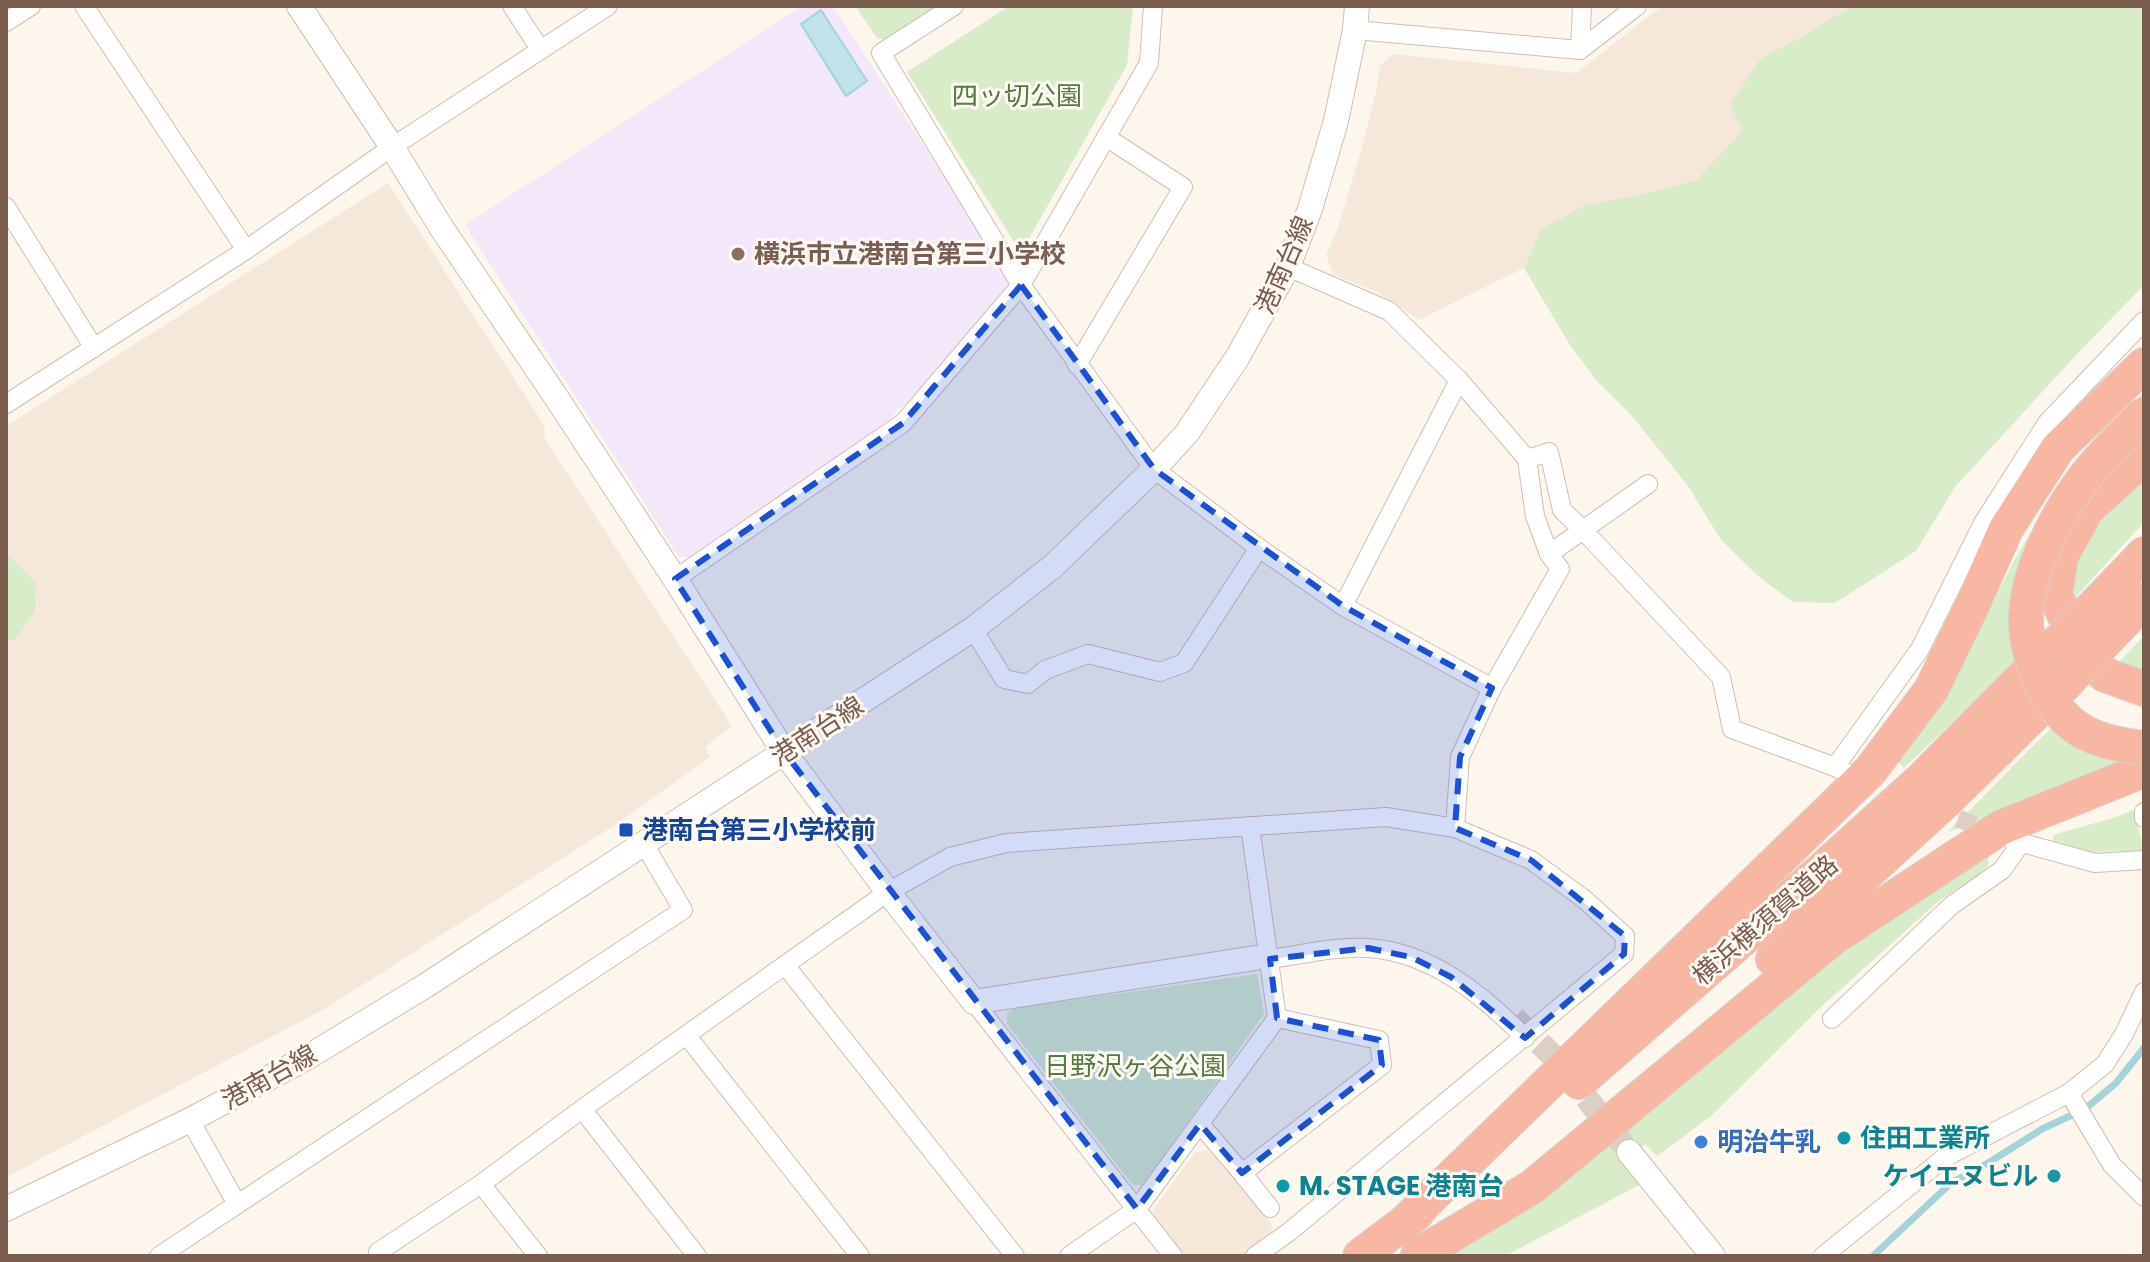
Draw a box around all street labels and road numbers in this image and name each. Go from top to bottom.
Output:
street label: 港南台線 [1246,210,1322,320]
street label: 港南台線 [764,688,870,774]
street label: 横浜横須賀道路 [1685,847,1845,993]
street label: 港南台線 [215,1036,323,1118]

